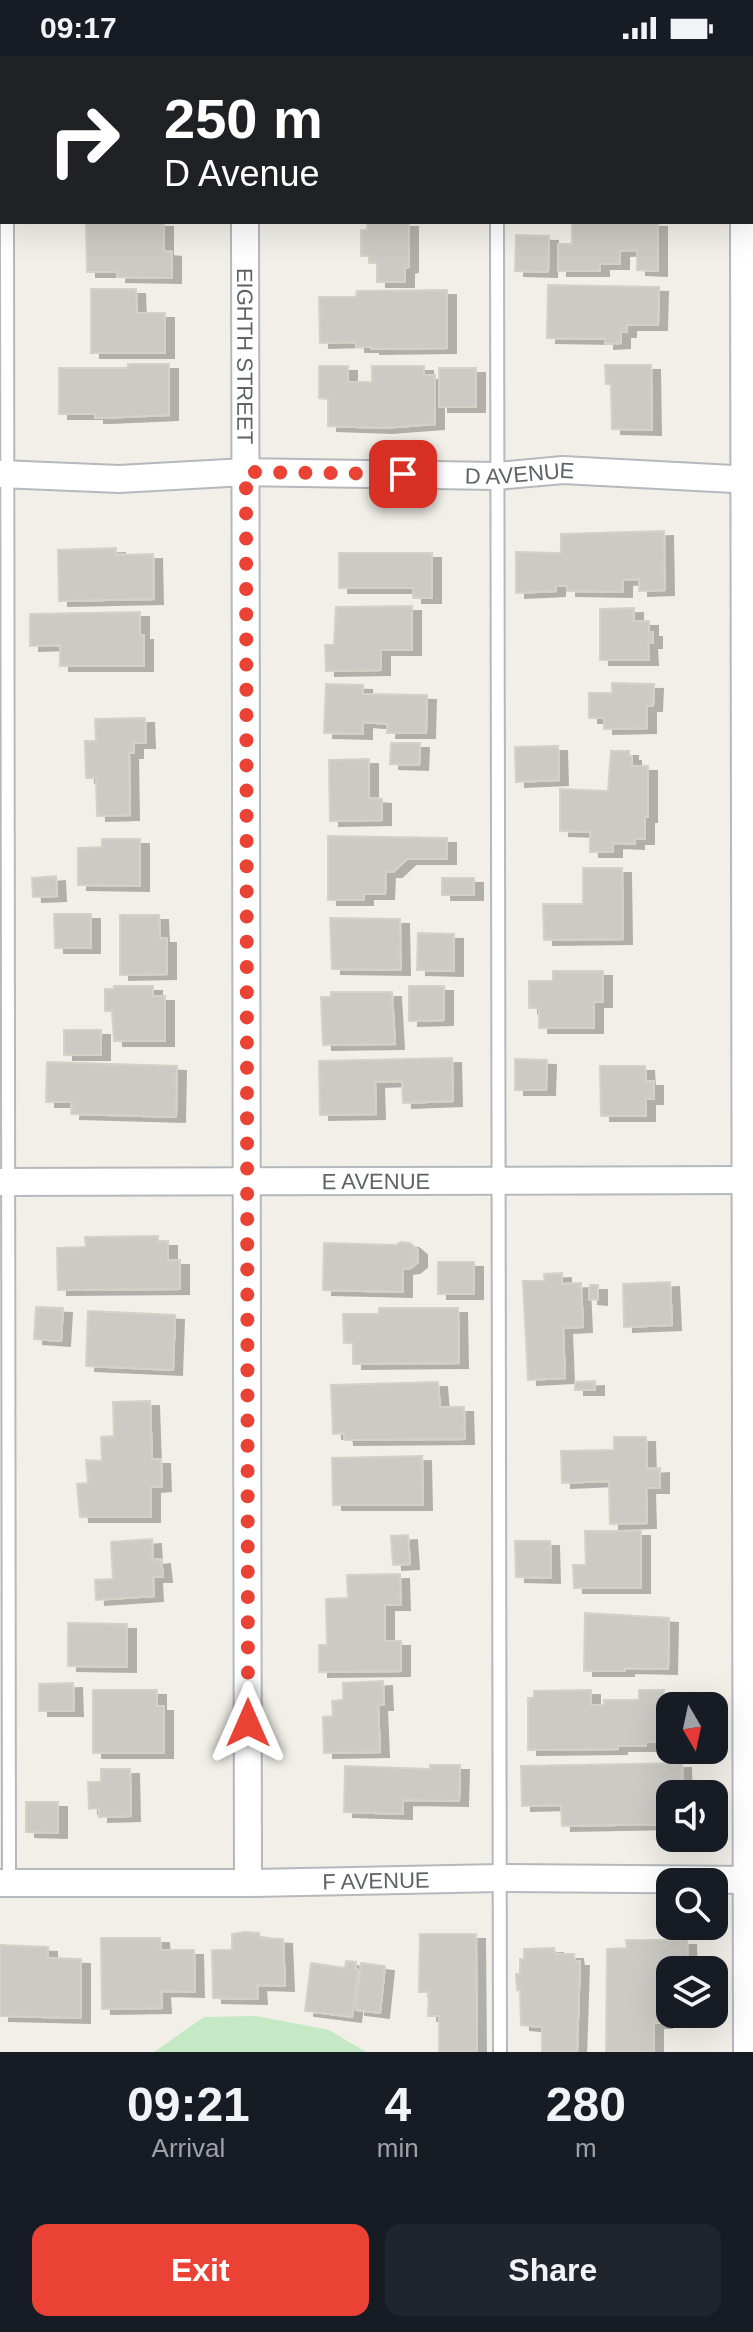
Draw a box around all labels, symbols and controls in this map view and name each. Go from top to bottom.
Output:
text: 09:17 [40,11,117,44]
text: 250 m [164,87,323,150]
icon: right [32,88,136,192]
text: D Avenue [164,153,319,194]
street label: EIGHTH STREET [233,268,258,444]
pin [369,440,437,508]
icon: arrive [381,452,425,496]
street label: D AVENUE [465,457,575,489]
street label: E AVENUE [322,1168,430,1194]
position arrow [206,1681,290,1765]
north arrow [656,1692,728,1764]
map controls [656,1692,728,2028]
button: sound [656,1780,728,1852]
street label: F AVENUE [322,1867,430,1894]
button: search [656,1868,728,1940]
button: layers [656,1956,728,2028]
text: 09:21 [127,2078,250,2131]
text: 4 [384,2078,411,2131]
text: 280 [546,2078,626,2131]
text: Arrival [152,2133,225,2163]
text: min [377,2133,419,2163]
text: m [575,2133,597,2163]
button: Exit [32,2224,369,2316]
button: Share [385,2224,721,2316]

